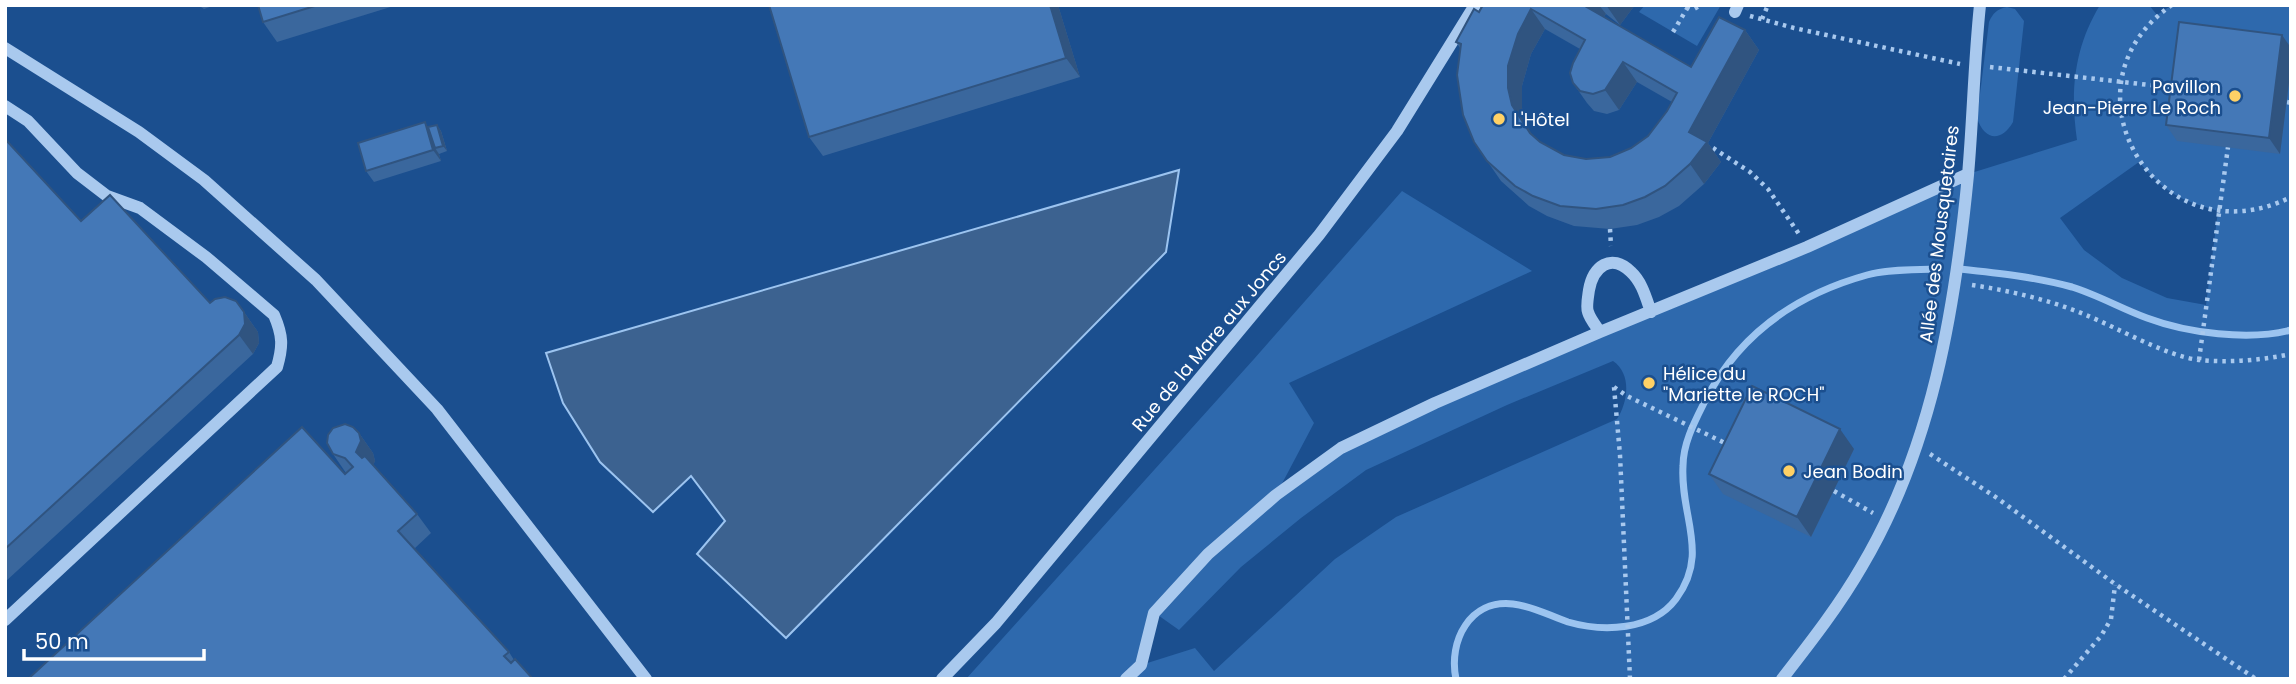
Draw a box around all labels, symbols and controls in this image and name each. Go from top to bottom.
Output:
place label: Pavillon Jean-Pierre Le Roch [2043,74,2221,120]
marker: Pavillon Jean-Pierre Le Roch [2227,88,2243,104]
place label: L'Hôtel [1513,107,1570,132]
marker: L'Hôtel [1491,111,1507,127]
street label: Allée des Mousquetaires [1913,124,1965,344]
street label: Rue de la Mare aux Joncs [1126,246,1292,436]
place label: Hélice du "Mariette le ROCH" [1663,361,1824,407]
marker: Hélice du "Mariette le ROCH" [1641,375,1657,391]
place label: Jean Bodin [1803,459,1903,484]
marker: Jean Bodin [1781,463,1797,479]
scale bar [24,618,205,662]
text: 50 m [35,627,89,656]

